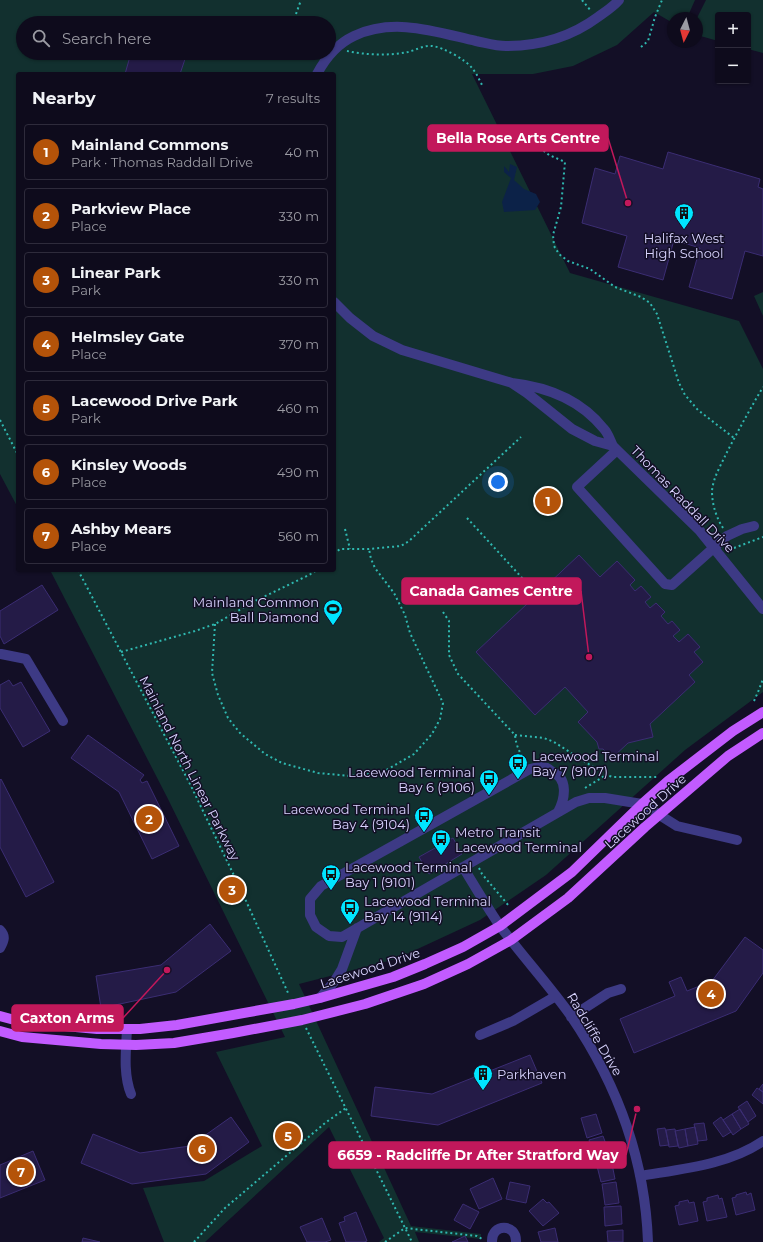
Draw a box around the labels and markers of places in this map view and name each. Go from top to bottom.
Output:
callout: Bella Rose Arts Centre [428,125,608,151]
building icon: Halifax West High School [673,202,695,230]
place label: Halifax West High School [644,230,724,261]
pin: 1 [535,486,561,516]
callout: Canada Games Centre [402,578,581,604]
place label: Mainland Common Ball Diamond [193,594,319,625]
sports icon: Mainland Common Ball Diamond [322,598,344,626]
place label: Lacewood Terminal Bay 7 (9107) [532,748,659,779]
bus stop icon: Lacewood Terminal Bay 7 (9107) [507,752,529,780]
place label: Lacewood Terminal Bay 6 (9106) [348,764,475,795]
bus stop icon: Lacewood Terminal Bay 6 (9106) [478,768,500,796]
place label: Lacewood Terminal Bay 4 (9104) [283,801,410,832]
pin: 2 [136,804,162,834]
bus stop icon: Lacewood Terminal Bay 4 (9104) [413,805,435,833]
place label: Metro Transit Lacewood Terminal [455,824,582,855]
bus stop icon: Metro Transit Lacewood Terminal [430,828,452,856]
place label: Lacewood Terminal Bay 1 (9101) [345,859,472,890]
bus stop icon: Lacewood Terminal Bay 1 (9101) [320,863,342,891]
pin: 3 [219,875,245,905]
place label: Lacewood Terminal Bay 14 (9114) [364,893,491,924]
bus stop icon: Lacewood Terminal Bay 14 (9114) [339,897,361,925]
pin: 4 [698,979,724,1009]
callout: Caxton Arms [12,1005,123,1031]
building icon: Parkhaven [472,1063,494,1091]
place label: Parkhaven [497,1066,567,1082]
pin: 5 [275,1121,301,1151]
pin: 6 [189,1134,215,1164]
callout: 6659 - Radcliffe Dr After Stratford Way [329,1142,626,1168]
pin: 7 [8,1157,34,1187]

